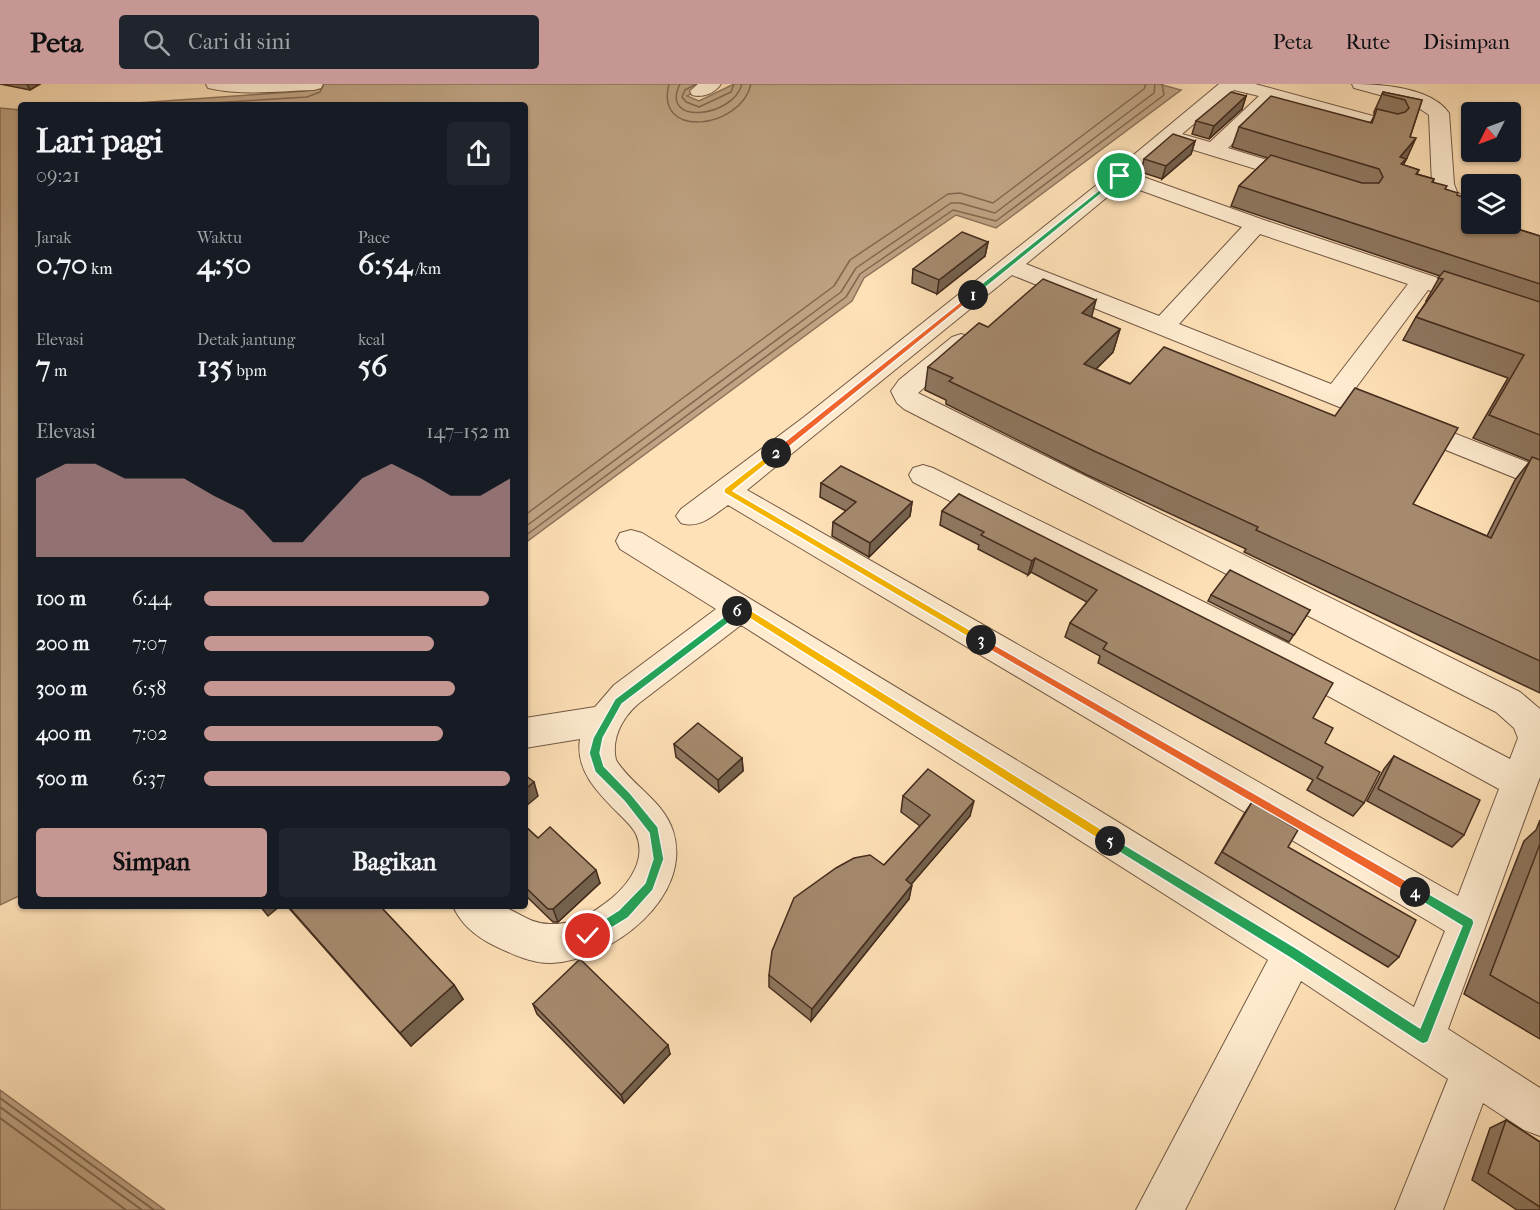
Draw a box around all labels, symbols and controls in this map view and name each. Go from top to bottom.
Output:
search box [119,15,539,69]
text: Peta [30,26,83,59]
icon: search [140,26,173,59]
text: Cari di sini [188,29,291,55]
text: Peta [1273,30,1312,54]
text: Rute [1345,30,1390,54]
text: Disimpan [1423,30,1510,54]
north arrow [1461,102,1521,162]
map controls [1461,102,1521,234]
text: Lari pagi [36,122,163,161]
button: share [447,122,510,185]
pin [1094,150,1145,201]
icon: arrive [1103,159,1136,192]
text: 09:21 [36,164,80,187]
button: layers [1461,174,1521,234]
text: Jarak [36,228,72,247]
text: Waktu [197,228,242,247]
text: Pace [358,228,390,247]
text: 0.70 [36,247,88,282]
text: 4:50 [197,247,251,282]
text: 6:54 [358,247,412,282]
text: km [88,259,113,278]
text: /km [412,259,441,278]
pin: 1 [958,280,988,310]
text: 1 [970,285,976,304]
text: Elevasi [36,330,84,349]
text: Detak jantung [197,330,295,349]
text: kcal [358,330,385,349]
text: 7 [36,349,50,384]
text: 135 [197,349,233,384]
text: 56 [358,349,387,384]
text: m [50,361,67,380]
text: bpm [233,361,267,380]
text: Elevasi [36,420,96,443]
text: 147–152 m [426,420,510,443]
pin: 2 [761,438,791,468]
text: 2 [772,443,780,462]
text: 100 m [36,587,86,610]
text: 6:44 [132,587,171,610]
pin: 6 [722,596,752,626]
text: 6 [733,601,741,620]
pin: 3 [966,625,996,655]
text: 3 [978,630,984,649]
text: 200 m [36,632,89,655]
text: 7:07 [132,632,167,655]
text: 300 m [36,677,87,700]
text: 6:58 [132,677,166,700]
text: 400 m [36,722,91,745]
text: 7:02 [132,722,168,745]
text: 500 m [36,767,88,790]
text: 6:37 [132,767,166,790]
pin: 5 [1095,826,1125,856]
button: Simpan [36,828,267,897]
button: Bagikan [279,828,510,897]
text: 5 [1107,831,1113,850]
pin: 4 [1400,877,1430,907]
text: 4 [1410,882,1420,901]
pin [562,910,613,961]
icon: check [571,919,604,952]

